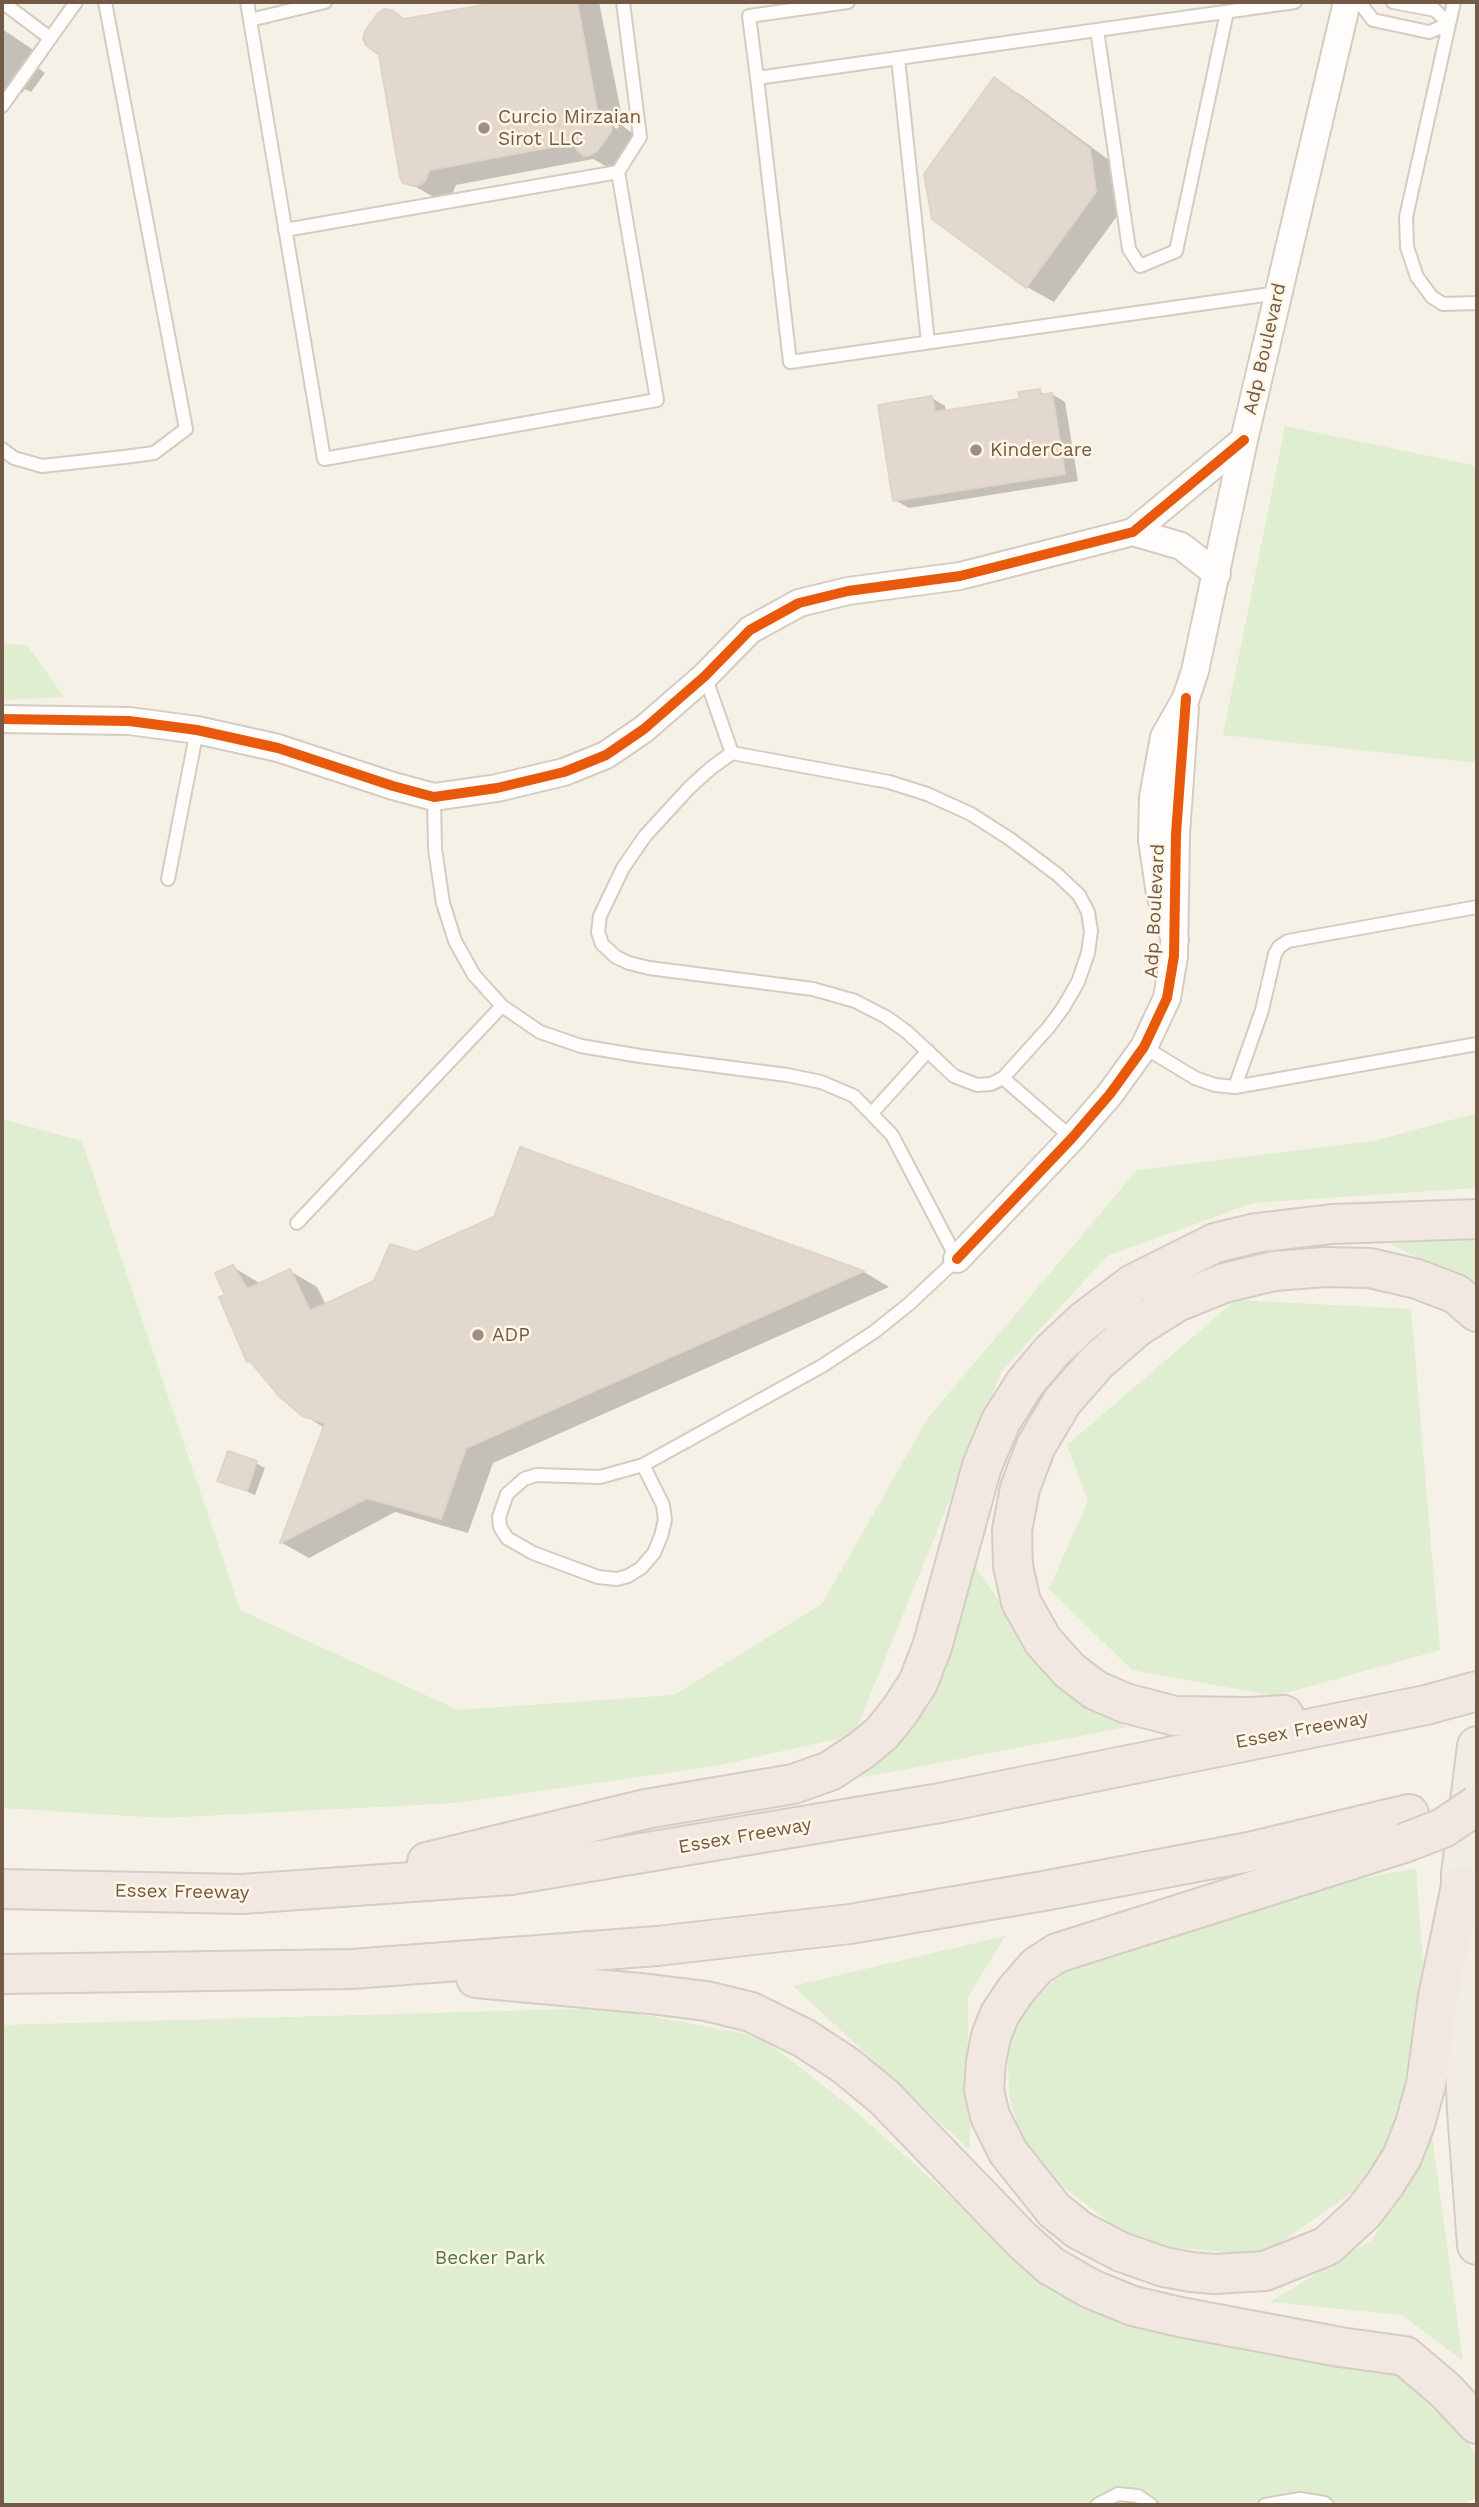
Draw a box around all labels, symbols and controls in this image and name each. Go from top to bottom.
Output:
place label: Curcio Mirzaian Sirot LLC [498,106,641,150]
marker: Curcio Mirzaian Sirot LLC [476,120,492,136]
street label: Adp Boulevard [1239,281,1291,417]
place label: KinderCare [990,439,1092,461]
marker: KinderCare [968,442,984,458]
street label: Adp Boulevard [1140,843,1170,979]
place label: ADP [492,1324,530,1346]
marker: ADP [470,1327,486,1343]
street label: Essex Freeway [1234,1706,1370,1754]
street label: Essex Freeway [677,1813,813,1859]
street label: Essex Freeway [114,1879,250,1905]
park label: Becker Park [435,2247,545,2269]

